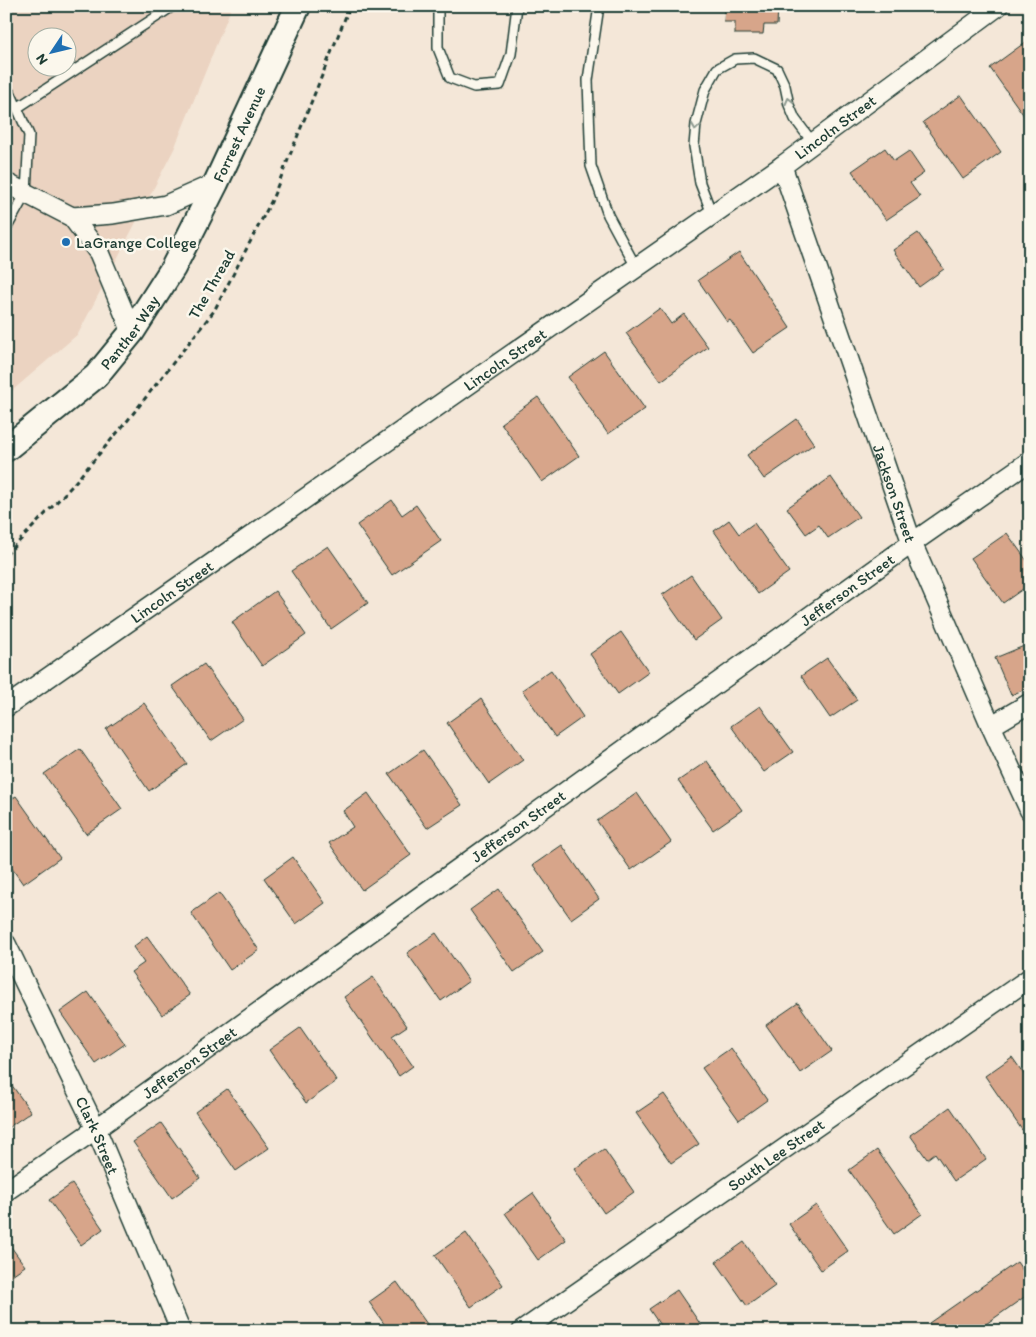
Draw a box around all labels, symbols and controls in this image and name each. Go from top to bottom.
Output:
north arrow [28,28,78,78]
text: N [32,50,51,68]
street label: Forrest Avenue [209,83,270,185]
street label: Lincoln Street [791,91,880,163]
one-way arrow [784,97,794,106]
one-way arrow [691,124,702,132]
place label: LaGrange College [76,233,197,252]
marker: LaGrange College [60,236,72,248]
street label: The Thread [184,246,239,322]
street label: Panther Way [96,291,163,374]
street label: Lincoln Street [460,324,550,395]
street label: Jackson Street [869,442,920,545]
street label: Jefferson Street [797,550,898,630]
street label: Lincoln Street [127,557,217,627]
street label: Jefferson Street [468,786,569,866]
street label: Jefferson Street [139,1022,240,1103]
street label: Clark Street [71,1093,123,1177]
street label: South Lee Street [724,1115,828,1195]

